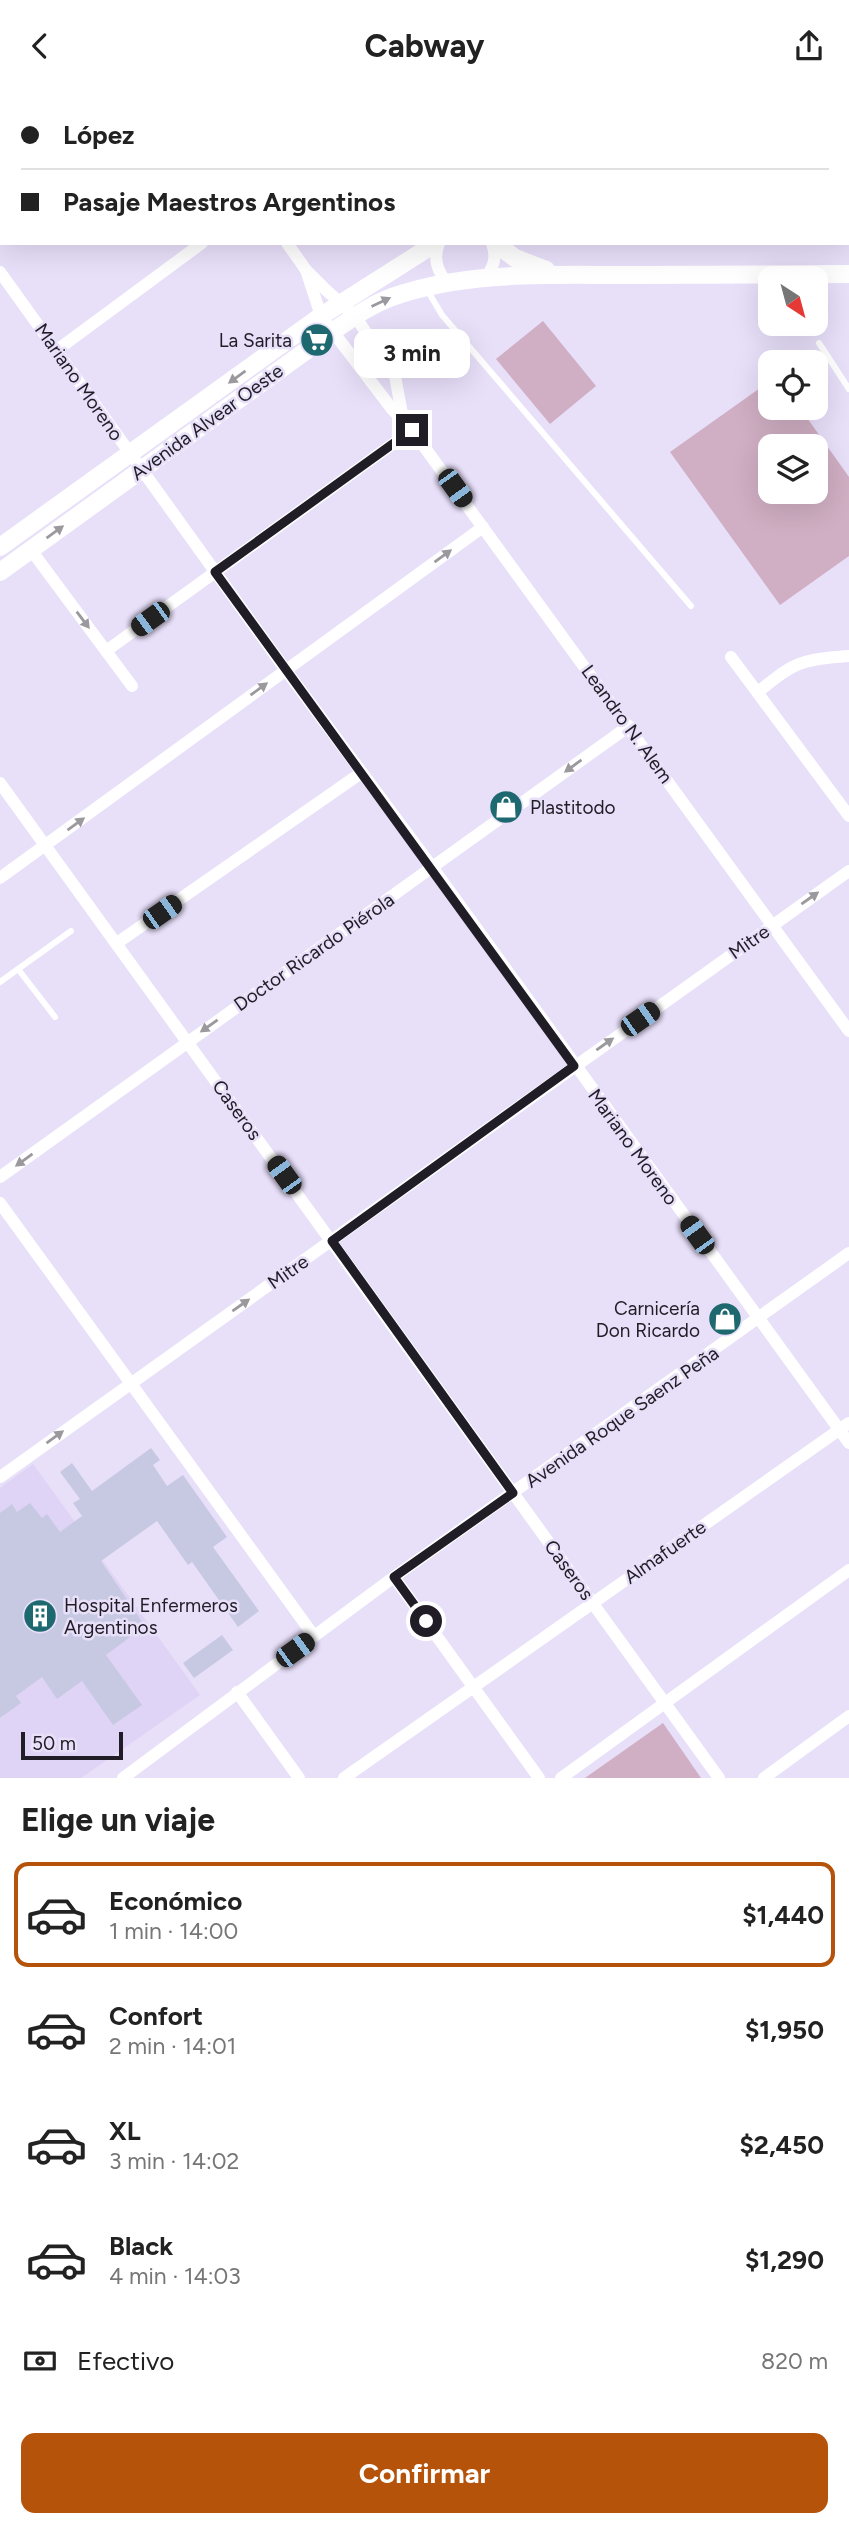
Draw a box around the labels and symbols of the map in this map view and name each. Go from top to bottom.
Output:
north arrow [758,266,828,336]
one-way arrow [371,296,391,308]
street label: Mariano Moreno [30,319,128,445]
supermarket icon: La Sarita [298,321,336,359]
place label: La Sarita [219,329,292,352]
callout: 3 min [354,329,470,377]
street label: Avenida Alvear Oeste [126,359,288,485]
one-way arrow [228,369,246,383]
route end [396,414,428,446]
car [435,465,476,511]
one-way arrow [46,525,64,539]
one-way arrow [434,549,452,563]
car [127,598,174,640]
one-way arrow [76,611,90,629]
street label: Leandro N. Alem [576,660,678,788]
one-way arrow [249,682,268,696]
one-way arrow [565,759,583,774]
shop icon: Plastitodo [487,788,525,826]
place label: Plastitodo [530,796,616,819]
one-way arrow [66,817,85,831]
street label: Doctor Ricardo Piérola [229,888,399,1016]
car [139,891,186,933]
one-way arrow [801,891,819,905]
street label: Mitre [724,920,774,964]
car [617,998,664,1040]
one-way arrow [200,1019,218,1033]
one-way arrow [596,1037,614,1051]
street label: Caseros [207,1075,267,1145]
street label: Mariano Moreno [583,1084,683,1210]
one-way arrow [15,1152,33,1166]
car [264,1152,305,1198]
car [677,1212,718,1258]
street label: Mitre [263,1250,313,1294]
place label: Carnicería Don Ricardo [596,1297,700,1342]
one-way arrow [232,1298,250,1312]
shop icon: Carnicería Don Ricardo [706,1300,744,1338]
street label: Avenida Roque Saenz Peña [521,1341,723,1493]
one-way arrow [46,1430,64,1444]
street label: Almafuerte [620,1515,710,1589]
street label: Caseros [539,1535,599,1605]
place label: Hospital Enfermeros Argentinos [64,1594,238,1639]
building icon: Hospital Enfermeros Argentinos [21,1597,59,1635]
route start [410,1605,442,1637]
car [272,1629,319,1671]
scale bar [21,1729,122,1761]

